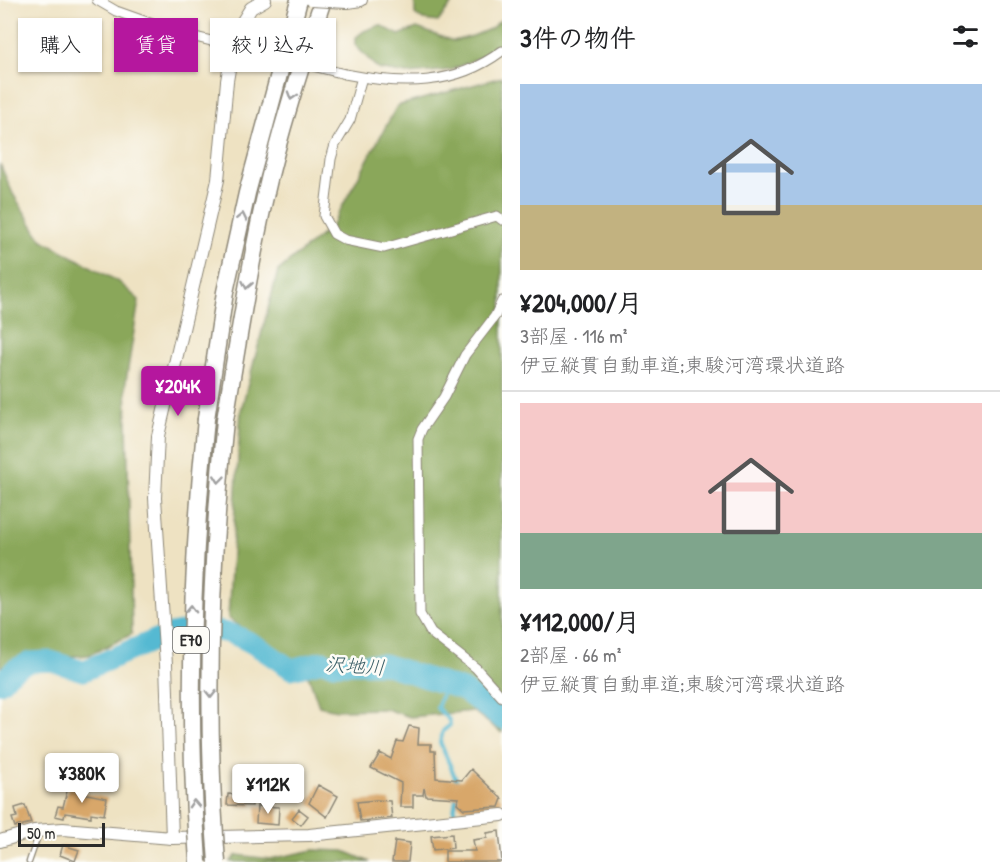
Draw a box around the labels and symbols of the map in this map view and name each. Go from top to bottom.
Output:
one-way arrow [287,90,299,101]
one-way arrow [234,212,247,222]
one-way arrow [241,280,254,290]
pin: ¥204K [136,366,220,417]
one-way arrow [213,474,226,483]
one-way arrow [185,604,198,613]
road number: E70 [173,627,209,653]
water label: 沢地川 [324,649,386,681]
one-way arrow [205,690,217,699]
pin: ¥380K [40,753,124,804]
pin: ¥112K [226,764,310,815]
one-way arrow [188,799,201,808]
scale bar [18,820,105,848]

